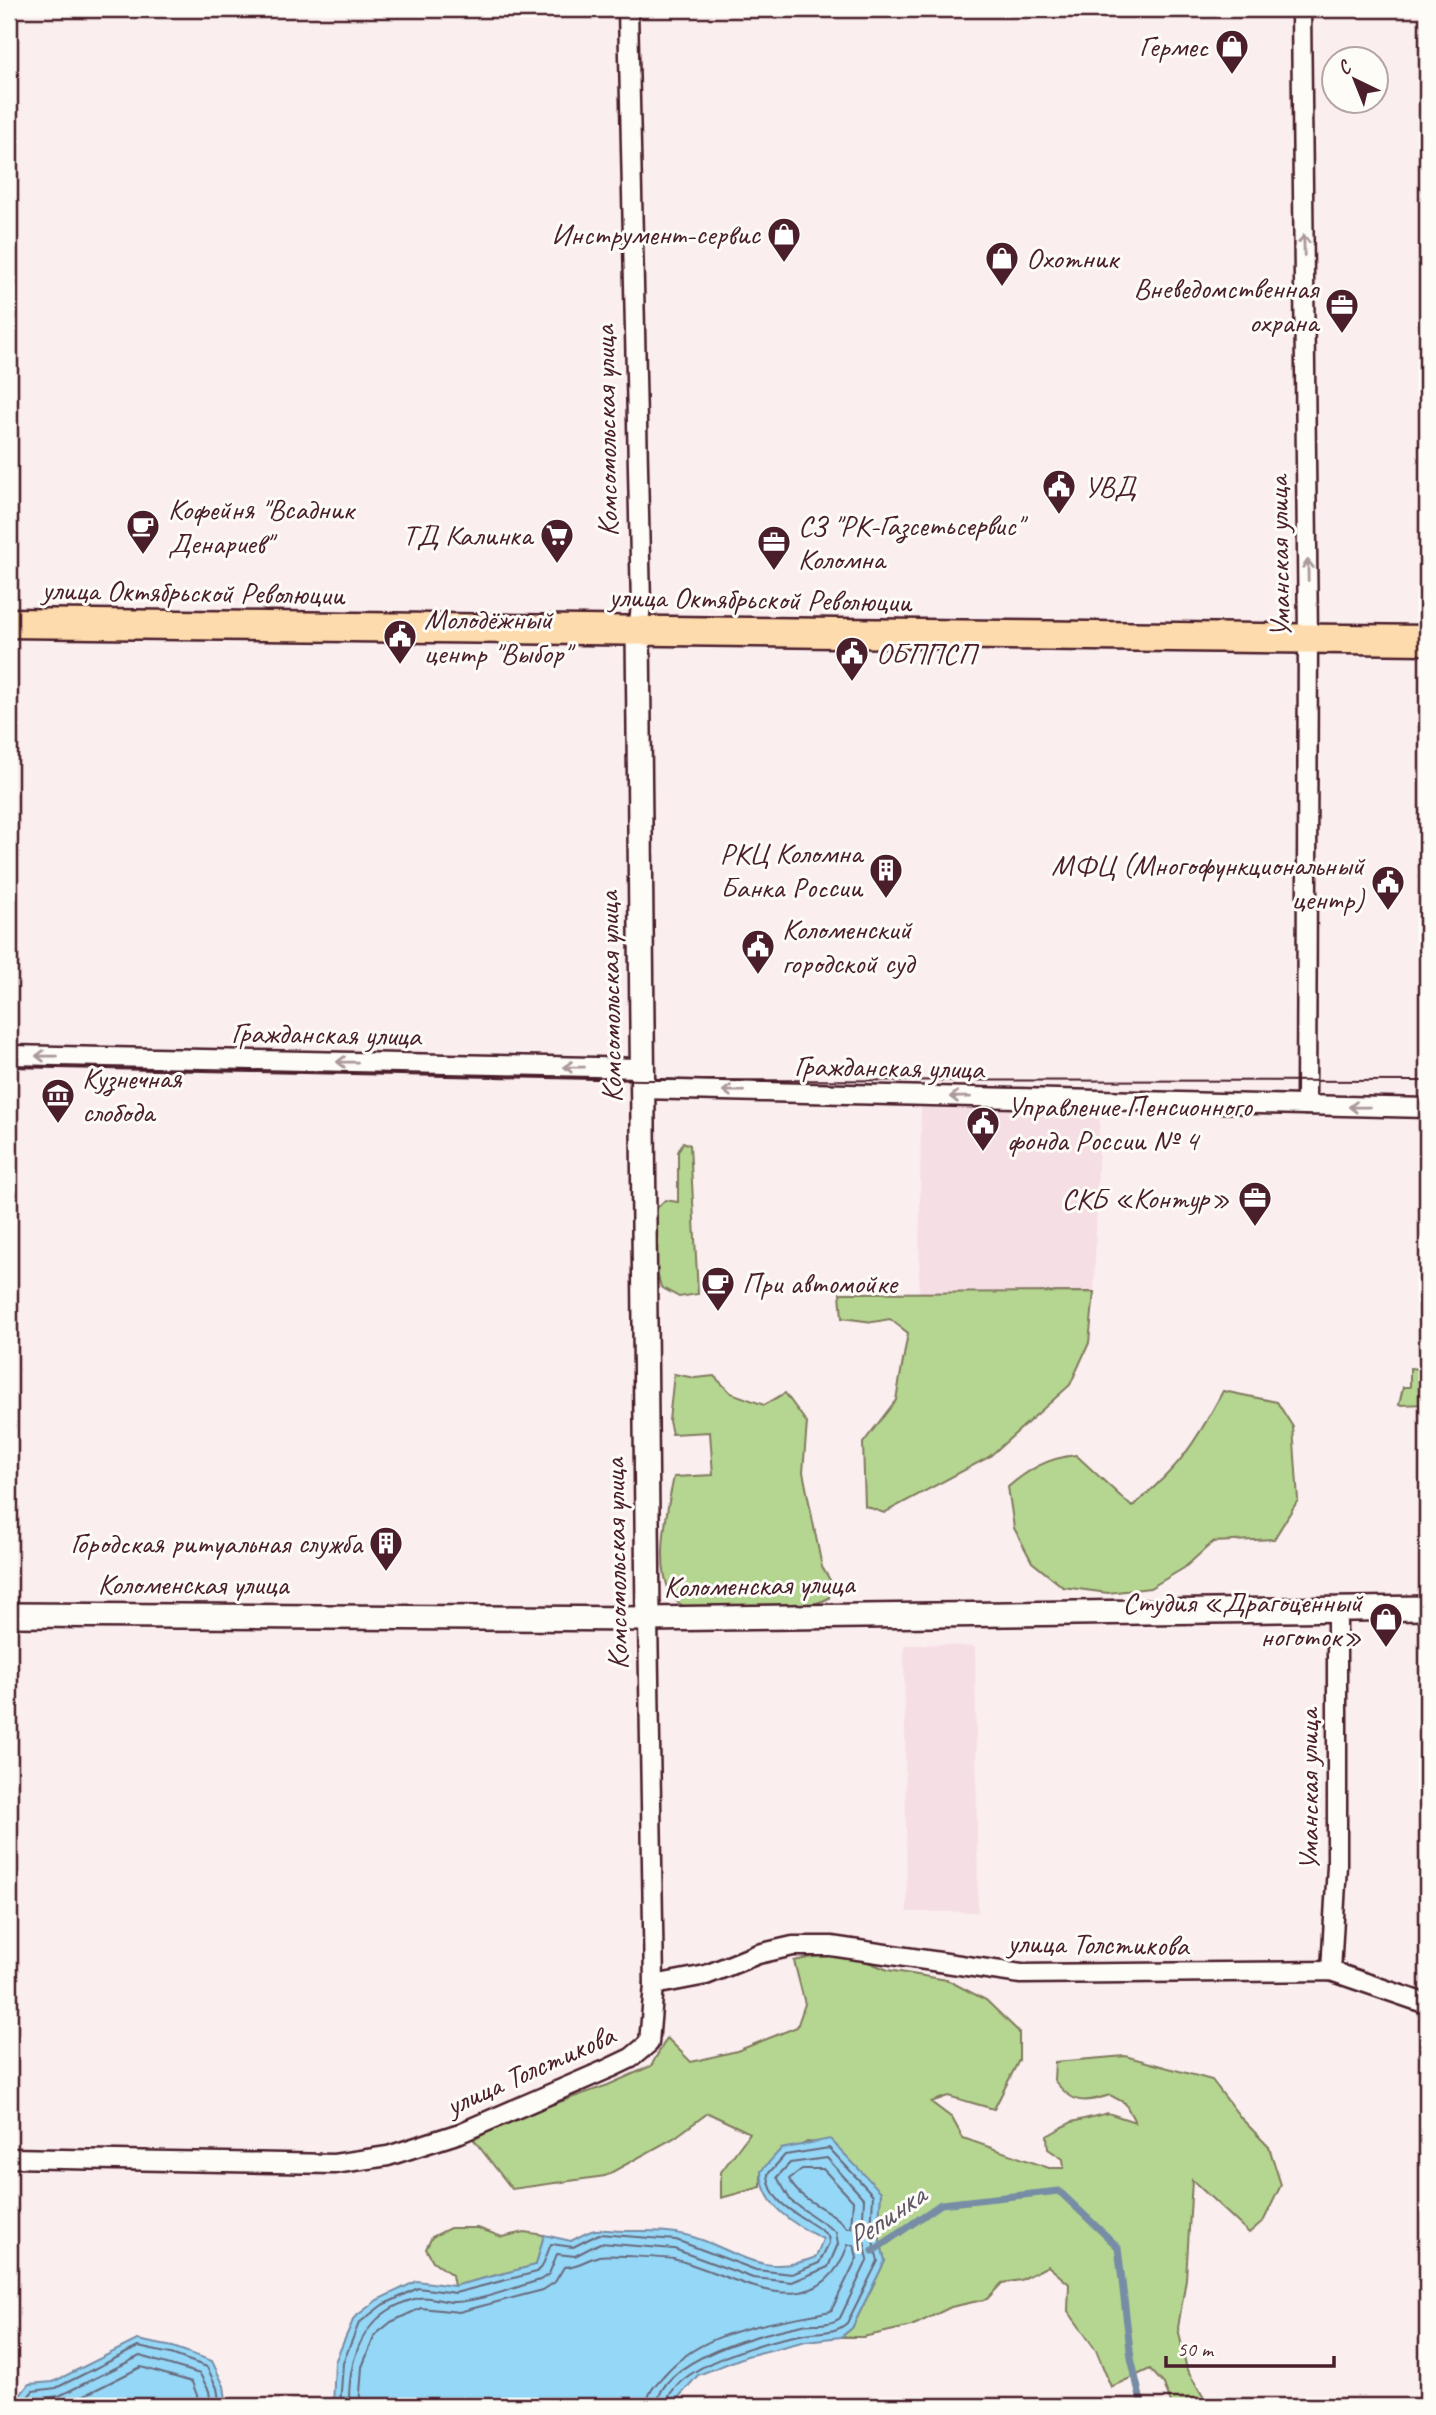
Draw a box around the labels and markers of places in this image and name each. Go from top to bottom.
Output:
place label: Гермес [1139,27,1209,65]
shop icon: Гермес [1213,27,1251,76]
place label: Инструмент-сервис [551,215,761,253]
shop icon: Инструмент-сервис [765,215,803,264]
shop icon: Охотник [983,239,1021,288]
place label: Охотник [1026,239,1121,277]
place label: Вневедомственная охрана [1133,269,1321,341]
office icon: Вневедомственная охрана [1323,286,1361,335]
public building icon: УВД [1040,467,1078,516]
place label: УВД [1084,467,1137,505]
place label: Кофейня "Всадник Денариев" [168,490,357,562]
place label: СЗ "РК-Газсетьсервис" Коломна [798,506,1028,578]
cafe icon: Кофейня "Всадник Денариев" [124,507,162,556]
place label: ТД Калинка [402,516,535,554]
supermarket icon: ТД Калинка [538,516,576,565]
office icon: СЗ "РК-Газсетьсервис" Коломна [755,523,793,572]
place label: Молодёжный центр "Выбор" [424,600,576,672]
public building icon: Молодёжный центр "Выбор" [381,617,419,666]
public building icon: ОБППСП [833,634,871,683]
place label: ОБППСП [876,634,980,672]
place label: РКЦ Коломна Банка России [720,834,865,906]
place label: МФЦ (Многофункциональный центр) [1051,846,1366,918]
building icon: РКЦ Коломна Банка России [867,851,905,900]
public building icon: МФЦ (Многофункциональный центр) [1369,863,1407,912]
place label: Коломенский городской суд [782,910,916,982]
public building icon: Коломенский городской суд [739,927,777,976]
place label: Кузнечная слобода [82,1059,183,1131]
museum icon: Кузнечная слобода [39,1076,77,1125]
place label: Управление Пенсионного фонда России № 4 [1007,1087,1253,1159]
public building icon: Управление Пенсионного фонда России № 4 [964,1104,1002,1153]
place label: СКБ «Контур» [1062,1179,1230,1217]
office icon: СКБ «Контур» [1236,1179,1274,1228]
cafe icon: При автомойке [699,1264,737,1313]
place label: При автомойке [742,1264,899,1302]
place label: Городская ритуальная служба [71,1524,364,1562]
building icon: Городская ритуальная служба [367,1524,405,1573]
place label: Студия «Драгоценный ноготок» [1123,1583,1363,1655]
shop icon: Студия «Драгоценный ноготок» [1367,1600,1405,1649]

